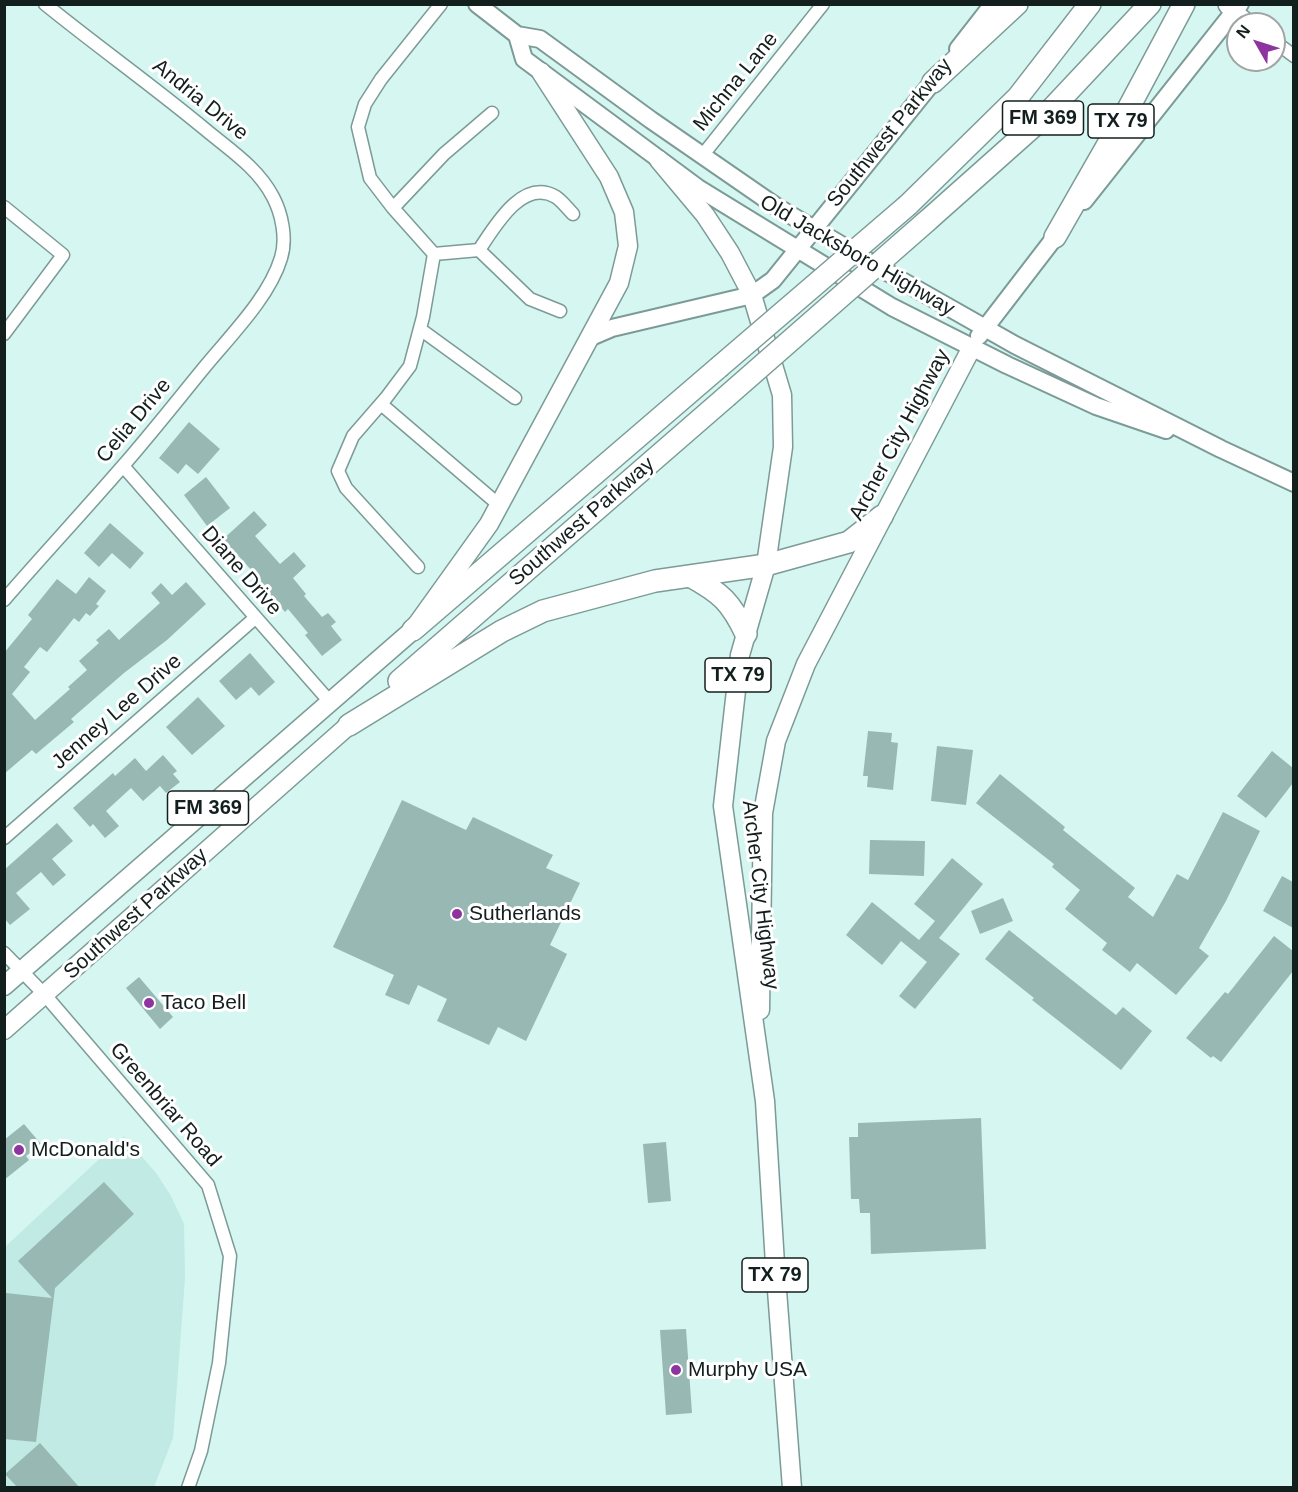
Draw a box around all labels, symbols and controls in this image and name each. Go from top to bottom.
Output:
north arrow [1226,12,1286,72]
text: N [1233,22,1253,41]
street label: Michna Lane [688,27,784,137]
street label: Southwest Parkway [822,53,958,213]
street label: Andria Drive [147,54,253,146]
road number: FM 369 [1002,101,1084,135]
road number: TX 79 [1088,104,1154,138]
street label: Old Jacksboro Highway [755,190,959,322]
street label: Archer City Highway [844,345,956,525]
street label: Celia Drive [91,374,177,468]
street label: Southwest Parkway [504,452,660,592]
street label: Diane Drive [196,521,286,621]
street label: Jenney Lee Drive [47,649,187,775]
road number: TX 79 [705,658,771,692]
road number: FM 369 [168,791,248,825]
street label: Archer City Highway [736,799,784,991]
street label: Southwest Parkway [59,843,213,985]
place label: Sutherlands [469,901,581,927]
marker: Sutherlands [450,907,464,921]
place label: Taco Bell [161,990,246,1016]
marker: Taco Bell [142,996,156,1010]
street label: Greenbriar Road [104,1038,226,1172]
place label: McDonald's [31,1137,140,1163]
marker: McDonald's [12,1143,26,1157]
road number: TX 79 [742,1258,808,1292]
place label: Murphy USA [688,1357,807,1383]
marker: Murphy USA [669,1363,683,1377]

